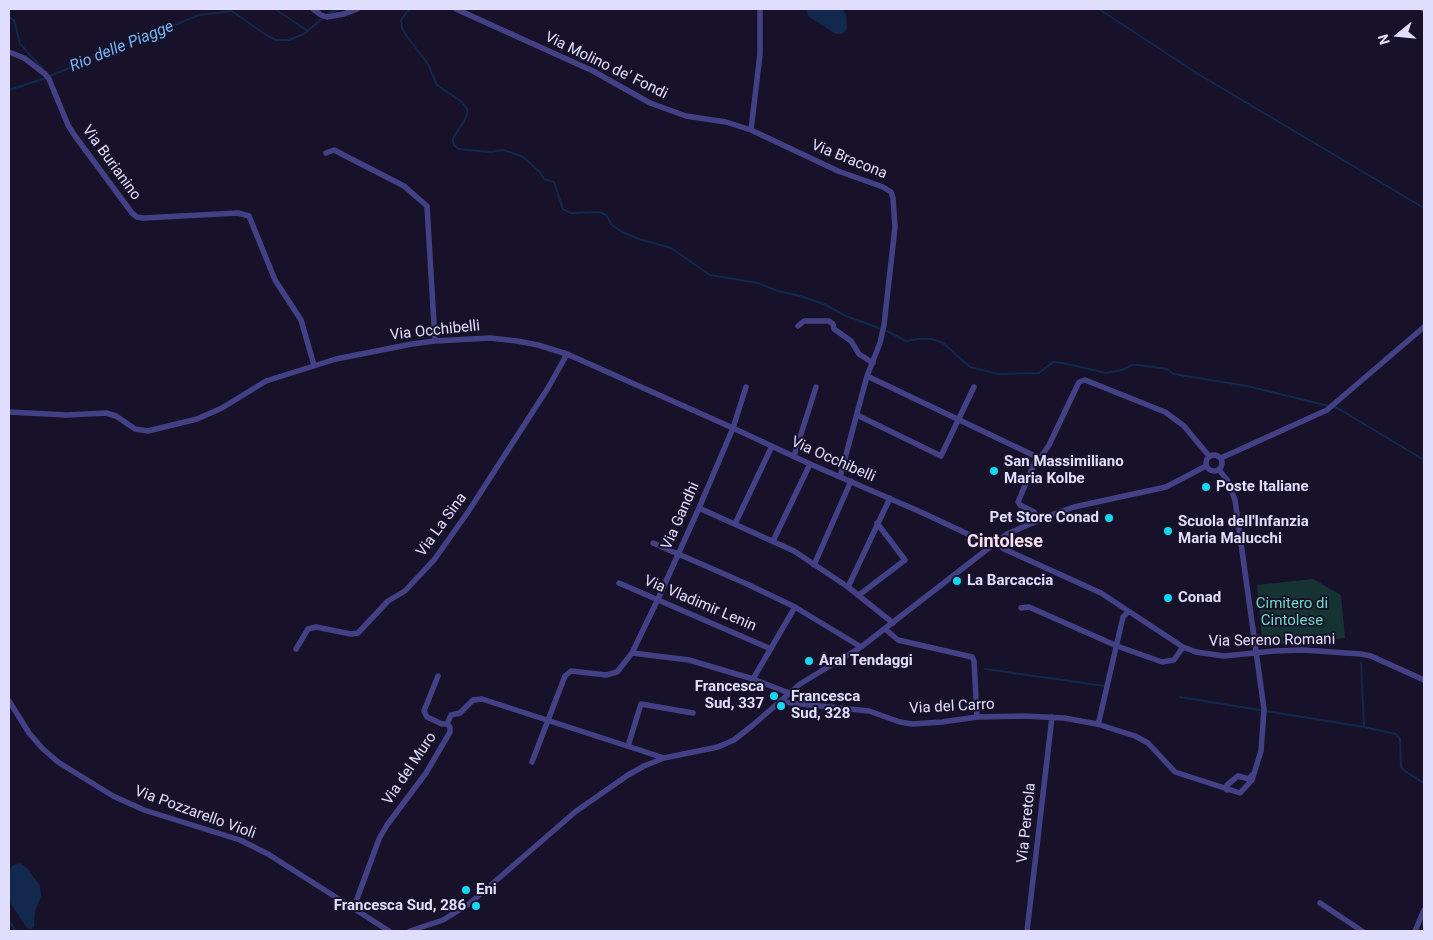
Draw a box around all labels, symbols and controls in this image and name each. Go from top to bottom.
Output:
north arrow [1373,10,1423,60]
water label: Rio delle Piagge [67,17,177,77]
street label: Via Molino de' Fondi [542,28,670,104]
text: N [1375,32,1393,46]
street label: Via Burianino [78,122,144,204]
street label: Via Bracona [808,137,890,183]
street label: Via Occhibelli [389,317,481,345]
street label: Via Occhibelli [788,433,878,487]
place label: San Massimiliano Maria Kolbe [1004,453,1124,488]
marker: San Massimiliano Maria Kolbe [988,465,1000,477]
place label: Poste Italiane [1216,478,1309,496]
street label: Via Gandhi [658,479,704,553]
marker: Poste Italiane [1200,481,1212,493]
street label: Via La Sina [413,490,471,560]
place label: Pet Store Conad [990,509,1099,527]
marker: Pet Store Conad [1103,512,1115,524]
place label: Scuola dell'Infanzia Maria Malucchi [1178,513,1309,548]
marker: Scuola dell'Infanzia Maria Malucchi [1162,525,1174,537]
district label: Cintolese [967,531,1043,553]
street label: Via Vladimir Lenin [641,572,759,636]
place label: La Barcaccia [967,572,1053,590]
marker: La Barcaccia [951,575,963,587]
place label: Conad [1178,589,1221,607]
marker: Conad [1162,592,1174,604]
park label: Cimitero di Cintolese [1256,595,1328,630]
street label: Via Sereno Romani [1209,631,1335,651]
place label: Aral Tendaggi [819,652,913,670]
marker: Aral Tendaggi [803,655,815,667]
place label: Francesca Sud, 337 [695,678,764,713]
place label: Francesca Sud, 328 [791,688,860,723]
marker: Francesca Sud, 337 [768,690,780,702]
street label: Via del Carro [909,696,995,718]
marker: Francesca Sud, 328 [775,700,787,712]
street label: Via del Muro [379,729,441,809]
street label: Via Peretola [1014,782,1040,864]
street label: Via Pozzarello Violi [132,783,258,843]
place label: Eni [476,881,497,899]
marker: Eni [460,884,472,896]
place label: Francesca Sud, 286 [334,897,466,915]
marker: Francesca Sud, 286 [470,900,482,912]

